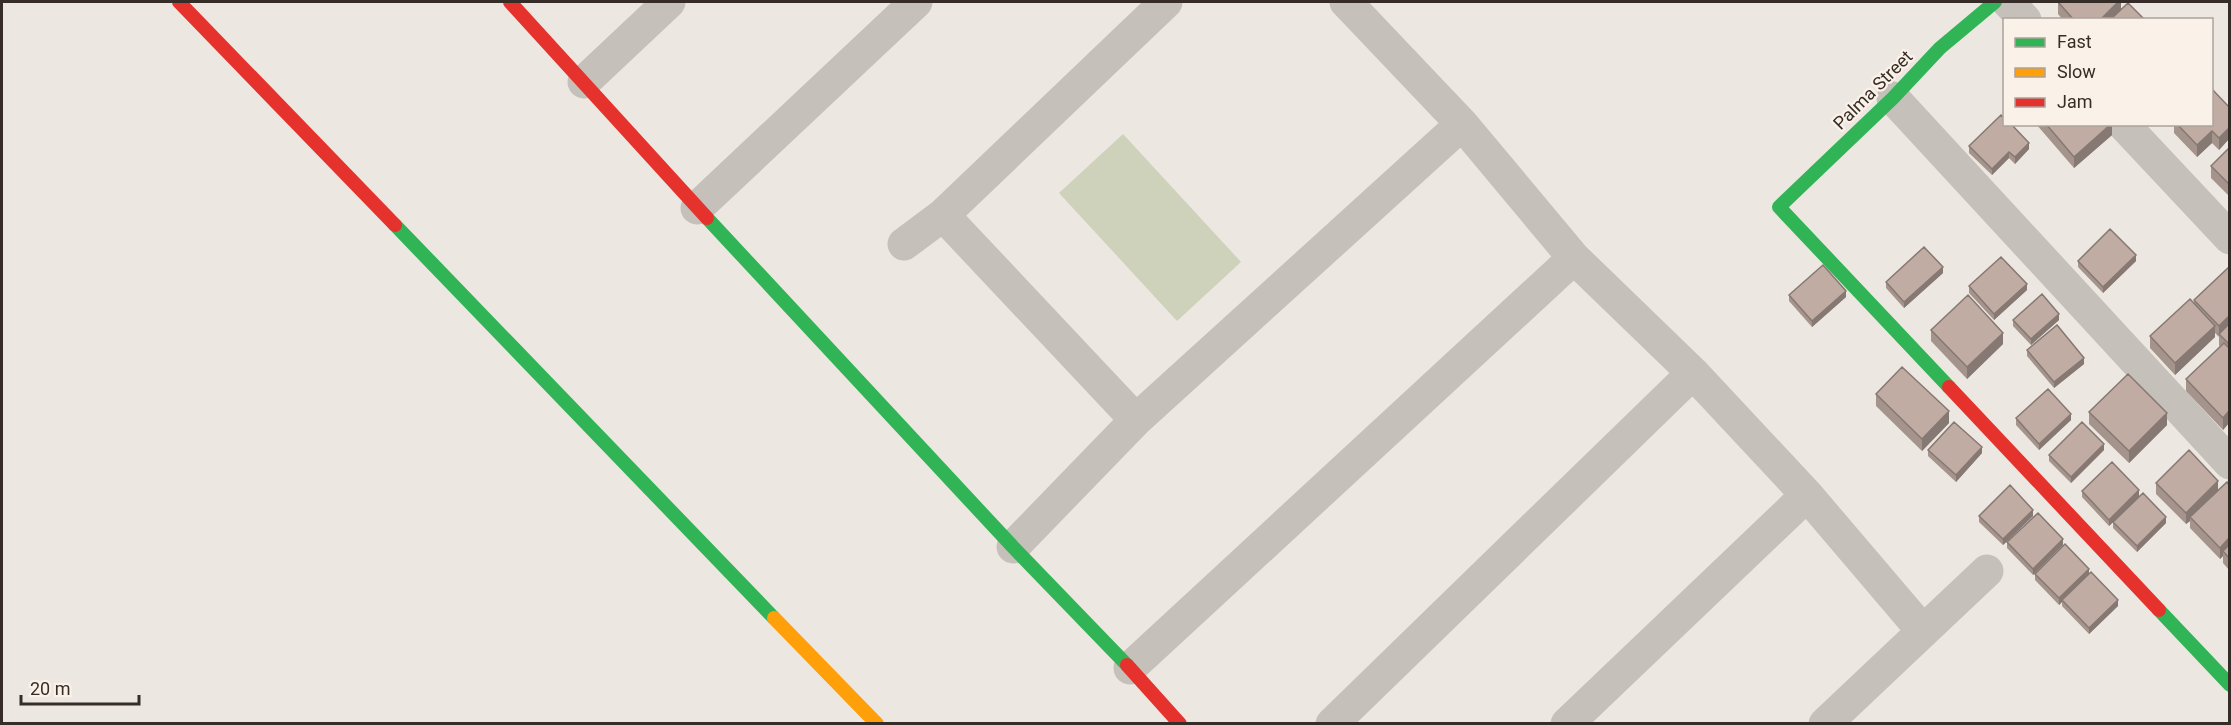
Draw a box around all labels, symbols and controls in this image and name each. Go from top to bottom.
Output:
legend [2003,18,2213,126]
text: Fast [2057,31,2092,52]
street label: Palma Street [1829,46,1917,133]
text: Slow [2057,61,2096,82]
text: Jam [2057,91,2093,112]
scale bar [21,668,140,706]
text: 20 m [30,678,70,699]

